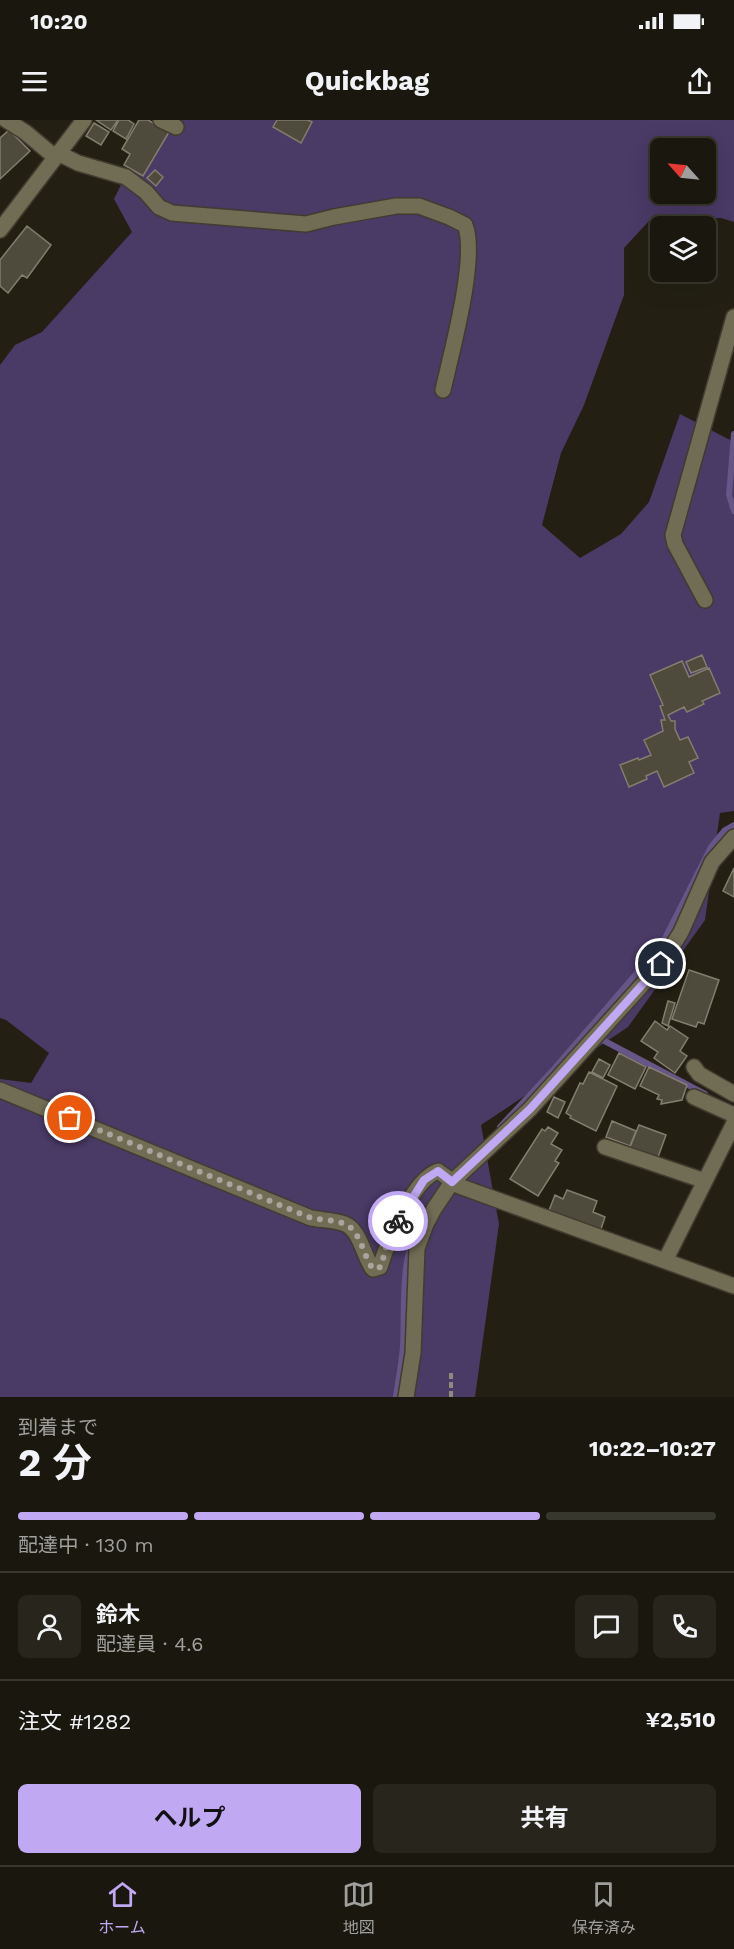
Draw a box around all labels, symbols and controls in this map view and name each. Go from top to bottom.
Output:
text: 10:20 [30,9,88,34]
icon: menu [18,65,51,98]
text: Quickbag [305,65,429,97]
icon: share [683,65,716,98]
north arrow [650,138,716,204]
map controls [650,138,716,282]
button: layers [650,216,716,282]
pin [635,938,686,989]
icon: home [644,947,677,980]
pin [44,1092,95,1143]
icon: bag [53,1101,86,1134]
courier [368,1191,428,1251]
icon: bike [382,1205,415,1238]
text: 到着まで [18,1415,98,1439]
text: 10:22–10:27 [589,1436,716,1461]
text: 2 分 [18,1440,91,1485]
text: 配達中 · 130 m [18,1533,154,1557]
button: person [18,1595,81,1658]
button: chat [575,1595,638,1658]
button: phone [653,1595,716,1658]
text: 鈴木 [96,1602,140,1627]
text: 配達員 · 4.6 [96,1632,203,1656]
text: ¥2,510 [645,1707,716,1732]
text: 注文 #1282 [18,1709,131,1734]
button: ヘルプ [18,1784,361,1853]
button: 共有 [373,1784,716,1853]
tab: ホーム [98,1878,146,1938]
tab: 地図 [342,1878,375,1938]
tab: 保存済み [572,1878,636,1938]

